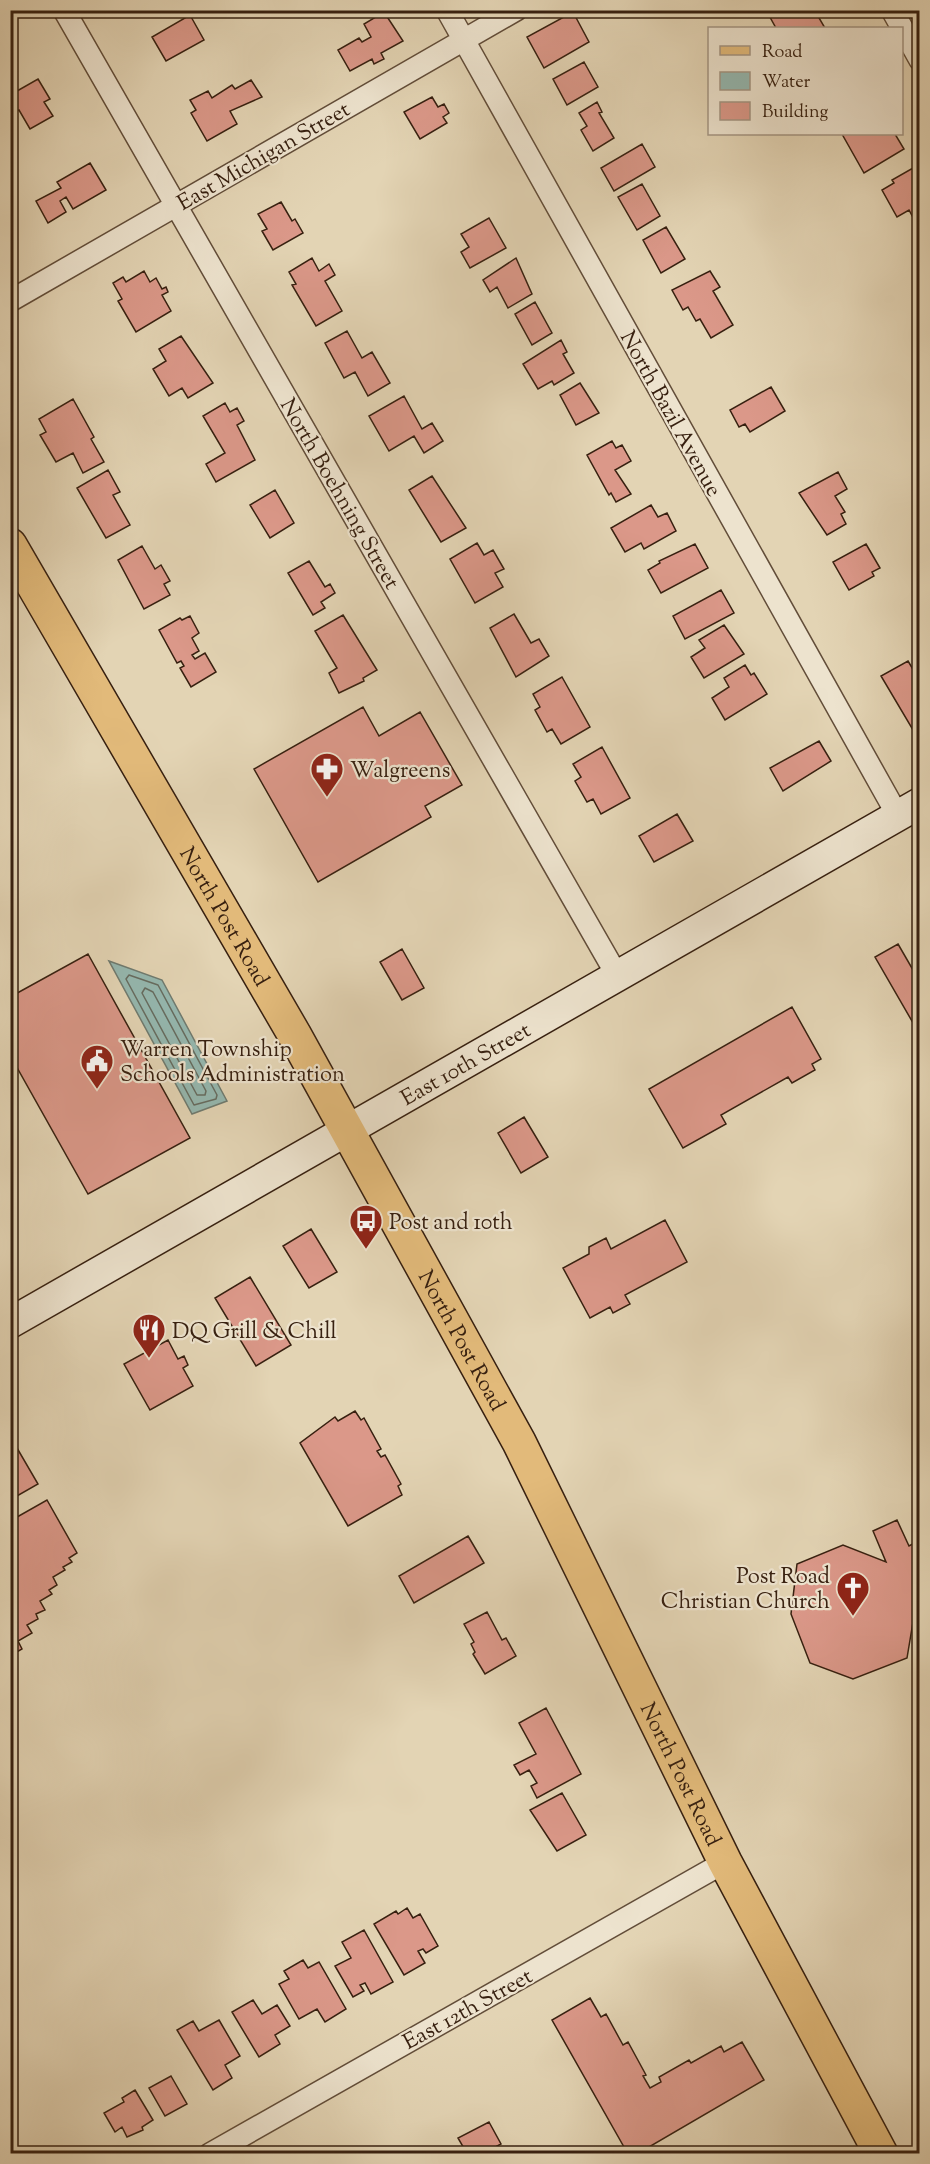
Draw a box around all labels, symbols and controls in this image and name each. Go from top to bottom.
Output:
legend [708,27,903,135]
text: Road [762,40,802,66]
text: Water [762,70,811,96]
street label: East Michigan Street [172,95,357,220]
text: Building [762,100,828,126]
street label: North Bazil Avenue [610,326,728,503]
street label: North Boehning Street [271,393,406,596]
pharmacy icon: Walgreens [309,751,345,798]
place label: Walgreens [350,756,450,788]
street label: North Post Road [170,842,276,993]
street label: East 10th Street [396,1015,538,1116]
place label: Warren Township Schools Administration [120,1035,345,1092]
public building icon: Warren Township Schools Administration [79,1043,115,1090]
bus stop icon: Post and 10th [348,1203,384,1250]
place label: Post and 10th [389,1208,513,1240]
street label: North Post Road [408,1265,512,1418]
restaurant icon: DQ Grill & Chill [131,1312,167,1359]
place label: DQ Grill & Chill [172,1317,337,1349]
place label: Post Road Christian Church [661,1562,830,1619]
church icon: Post Road Christian Church [835,1570,871,1617]
street label: North Post Road [630,1698,728,1852]
street label: East 12th Street [398,1962,540,2059]

